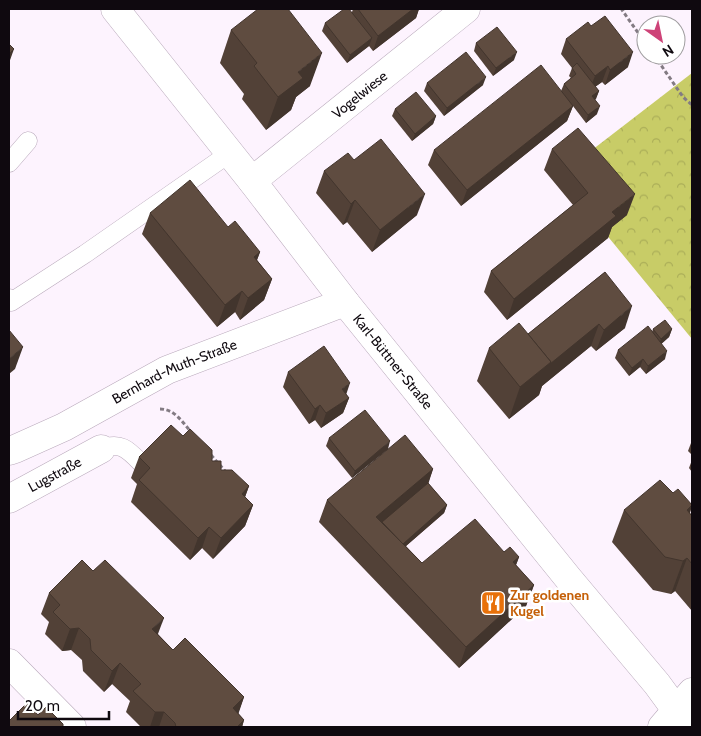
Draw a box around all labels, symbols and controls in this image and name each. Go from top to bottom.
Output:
north arrow [636,15,686,65]
text: N [659,41,677,61]
street label: Vogelwiese [328,67,391,122]
street label: Karl-Büttner-Straße [349,310,437,413]
street label: Bernhard-Muth-Straße [109,335,239,408]
street label: Lugstraße [25,452,84,496]
place label: Zur goldenen Kugel [510,586,589,620]
restaurant icon: Zur goldenen Kugel [480,590,506,616]
scale bar [18,688,109,720]
text: 20 m [25,697,60,715]

